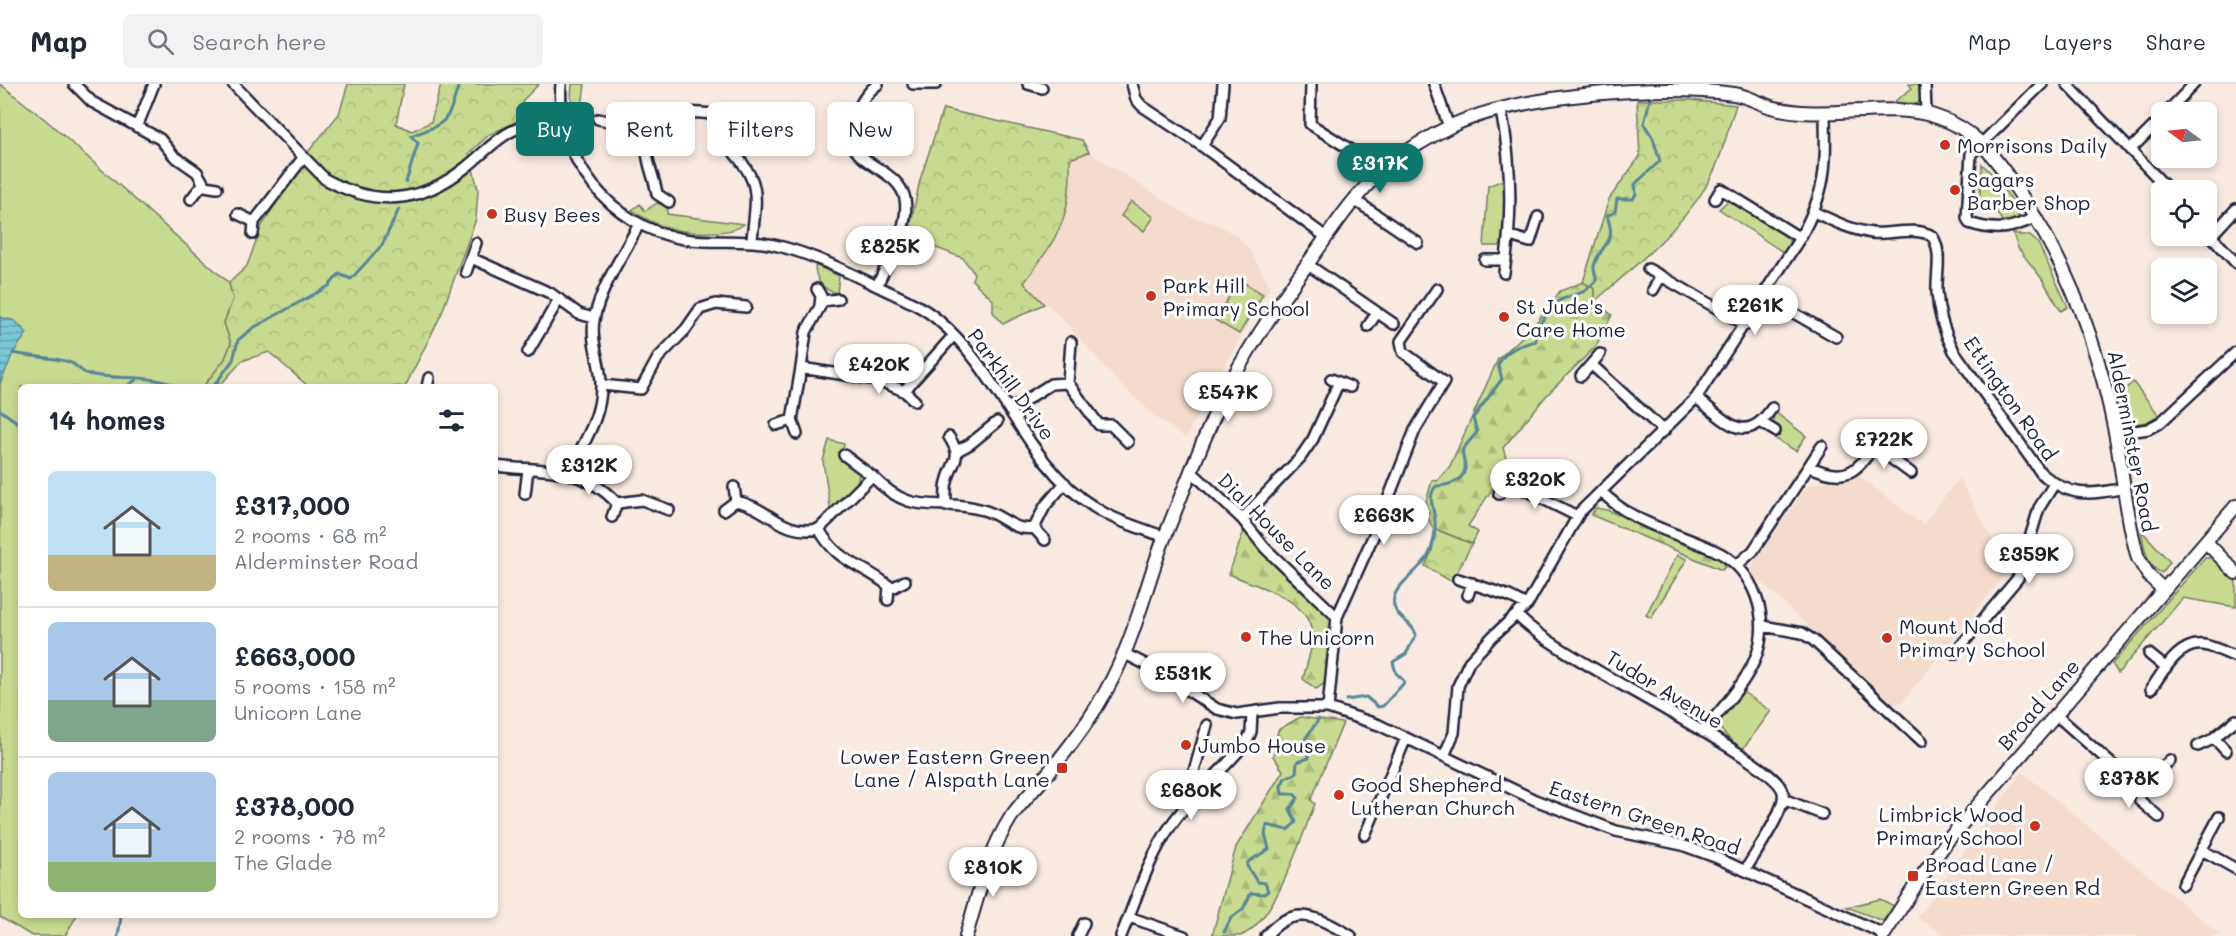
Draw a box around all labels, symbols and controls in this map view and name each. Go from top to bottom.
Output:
search box [123,14,543,68]
text: Map [30,23,87,59]
icon: search [144,25,177,58]
text: Search here [192,27,326,56]
text: Map [1968,28,2011,55]
text: Layers [2044,28,2113,55]
text: Share [2146,28,2206,55]
chip: Buy [516,102,594,156]
chip: Rent [606,102,695,156]
chip: Filters [707,102,815,156]
chip: New [827,102,914,156]
north arrow [2151,102,2217,168]
map controls [2151,102,2217,324]
place label: Morrisons Daily [1957,132,2108,158]
marker: Morrisons Daily [1938,138,1952,152]
pin: £317K [1338,143,1422,194]
text: £317K [1351,149,1409,175]
place label: Sagars Barber Shop [1967,166,2090,215]
button: locate [2151,180,2217,246]
marker: Sagars Barber Shop [1948,183,1962,197]
place label: Busy Bees [504,201,601,227]
marker: Busy Bees [485,207,499,221]
pin: £825K [848,226,932,277]
text: £825K [860,232,920,258]
button: layers [2151,258,2217,324]
place label: Park Hill Primary School [1163,272,1310,321]
pin: £261K [1713,285,1797,336]
marker: Park Hill Primary School [1144,289,1158,303]
text: £261K [1726,291,1784,317]
place label: St Jude's Care Home [1516,293,1626,342]
marker: St Jude's Care Home [1497,310,1511,324]
street label: Parkhill Drive [963,323,1061,445]
street label: Ettington Road [1959,331,2063,465]
pin: £420K [837,344,921,395]
street label: Alderminster Road [2103,348,2163,534]
text: £420K [848,350,910,376]
pin: £547K [1186,372,1270,423]
text: £547K [1197,378,1259,404]
text: 14 homes [48,403,166,437]
icon: filters [435,404,468,437]
pin: £722K [1842,419,1926,470]
text: £722K [1854,425,1914,451]
pin: £312K [547,445,631,496]
text: £312K [560,451,618,477]
pin: £320K [1493,459,1577,510]
text: £320K [1504,465,1566,491]
street label: Dial House Lane [1213,467,1341,595]
text: £317,000 [234,488,350,522]
icon: home [96,495,168,567]
pin: £663K [1342,495,1426,546]
text: £663K [1353,501,1415,527]
text: 2 rooms · 68 m² [234,522,387,548]
pin: £359K [1987,534,2071,585]
text: £359K [1998,540,2060,566]
text: Alderminster Road [234,548,418,574]
place label: Mount Nod Primary School [1899,613,2046,662]
place label: The Unicorn [1258,624,1374,650]
marker: The Unicorn [1239,630,1253,644]
marker: Mount Nod Primary School [1880,631,1894,645]
text: £663,000 [234,639,355,673]
street label: Tudor Avenue [1602,644,1728,734]
icon: home [96,646,168,718]
pin: £531K [1141,653,1225,704]
street label: Broad Lane [1991,653,2085,755]
text: £531K [1154,659,1212,685]
text: 5 rooms · 158 m² [234,673,396,699]
text: Unicorn Lane [234,699,362,725]
place label: Jumbo House [1198,732,1326,758]
marker: Jumbo House [1179,738,1193,752]
place label: Lower Eastern Green Lane / Alspath Lane [840,743,1050,792]
pin: £378K [2087,758,2171,809]
marker: Lower Eastern Green Lane / Alspath Lane [1055,761,1069,775]
text: £378K [2098,764,2160,790]
pin: £680K [1149,770,1233,821]
place label: Good Shepherd Lutheran Church [1351,771,1514,820]
street label: Eastern Green Road [1546,774,1744,860]
text: £680K [1160,776,1222,802]
marker: Good Shepherd Lutheran Church [1332,788,1346,802]
text: £378,000 [234,789,355,823]
icon: home [96,796,168,868]
place label: Limbrick Wood Primary School [1876,801,2023,850]
marker: Limbrick Wood Primary School [2028,819,2042,833]
text: 2 rooms · 78 m² [234,823,386,849]
pin: £810K [951,847,1035,898]
text: The Glade [234,849,333,875]
place label: Broad Lane / Eastern Green Rd [1925,851,2100,900]
text: £810K [963,853,1023,879]
marker: Broad Lane / Eastern Green Rd [1906,869,1920,883]

